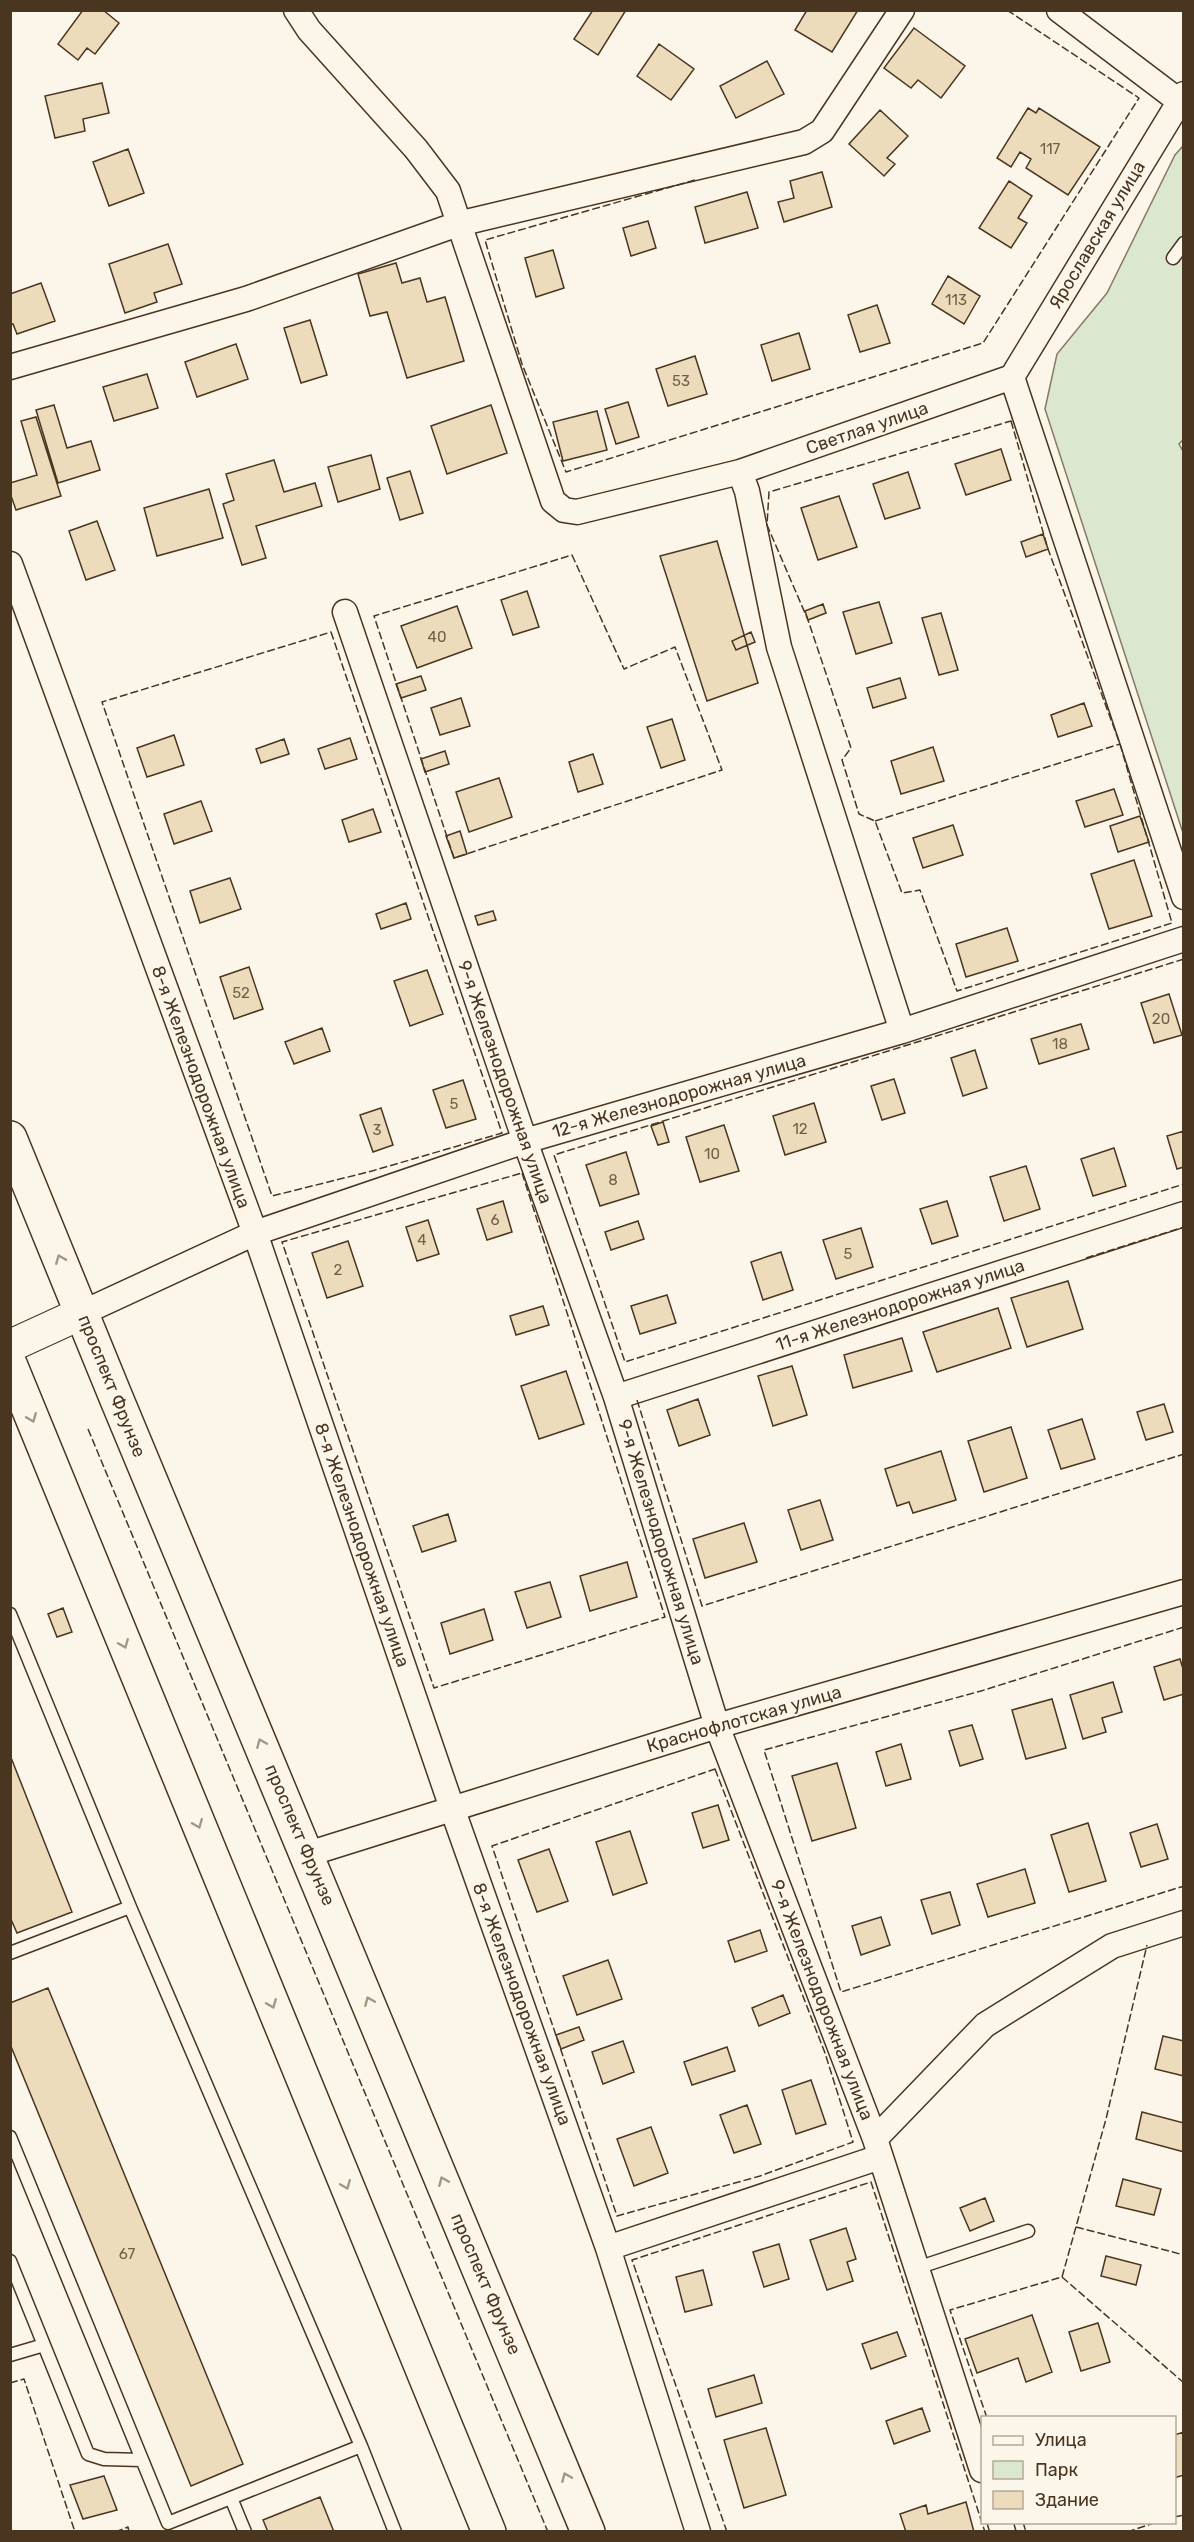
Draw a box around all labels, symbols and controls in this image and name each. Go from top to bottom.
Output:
house number: 117 [1040,140,1061,158]
street label: Ярославская улица [1044,157,1150,313]
house number: 113 [945,291,967,309]
house number: 53 [672,372,690,390]
street label: Светлая улица [803,397,931,459]
house number: 40 [428,628,446,646]
street label: 9-я Железнодорожная улица [453,958,557,1206]
street label: 8-я Железнодорожная улица [147,963,255,1211]
house number: 52 [232,984,250,1002]
house number: 20 [1152,1010,1170,1028]
house number: 18 [1052,1035,1068,1053]
street label: 12-я Железнодорожная улица [550,1049,808,1143]
house number: 5 [450,1095,459,1113]
house number: 12 [792,1120,808,1138]
house number: 3 [372,1121,382,1139]
house number: 10 [704,1145,720,1163]
house number: 8 [608,1171,618,1189]
house number: 6 [490,1211,500,1229]
house number: 4 [417,1231,427,1249]
house number: 5 [844,1245,853,1263]
street label: 11-я Железнодорожная улица [773,1254,1027,1356]
one-way arrow [55,1255,67,1266]
house number: 2 [334,1261,343,1279]
street label: проспект Фрунзе [73,1312,151,1460]
one-way arrow [25,1412,37,1423]
street label: 9-я Железнодорожная улица [613,1417,709,1667]
street label: 8-я Железнодорожная улица [310,1420,414,1670]
one-way arrow [117,1637,129,1648]
street label: Краснофлотская улица [644,1681,844,1757]
one-way arrow [256,1739,268,1750]
street label: проспект Фрунзе [260,1761,340,1909]
one-way arrow [191,1818,203,1829]
street label: 9-я Железнодорожная улица [766,1877,878,2123]
street label: 8-я Железнодорожная улица [468,1880,576,2128]
one-way arrow [364,1996,376,2007]
one-way arrow [265,1998,277,2009]
one-way arrow [438,2176,450,2187]
one-way arrow [339,2179,351,2190]
street label: проспект Фрунзе [446,2210,526,2358]
house number: 67 [119,2245,135,2263]
legend [981,2416,1176,2524]
text: Улица [1035,2429,1087,2451]
text: Парк [1035,2459,1079,2481]
one-way arrow [561,2473,573,2484]
text: Здание [1035,2489,1099,2511]

